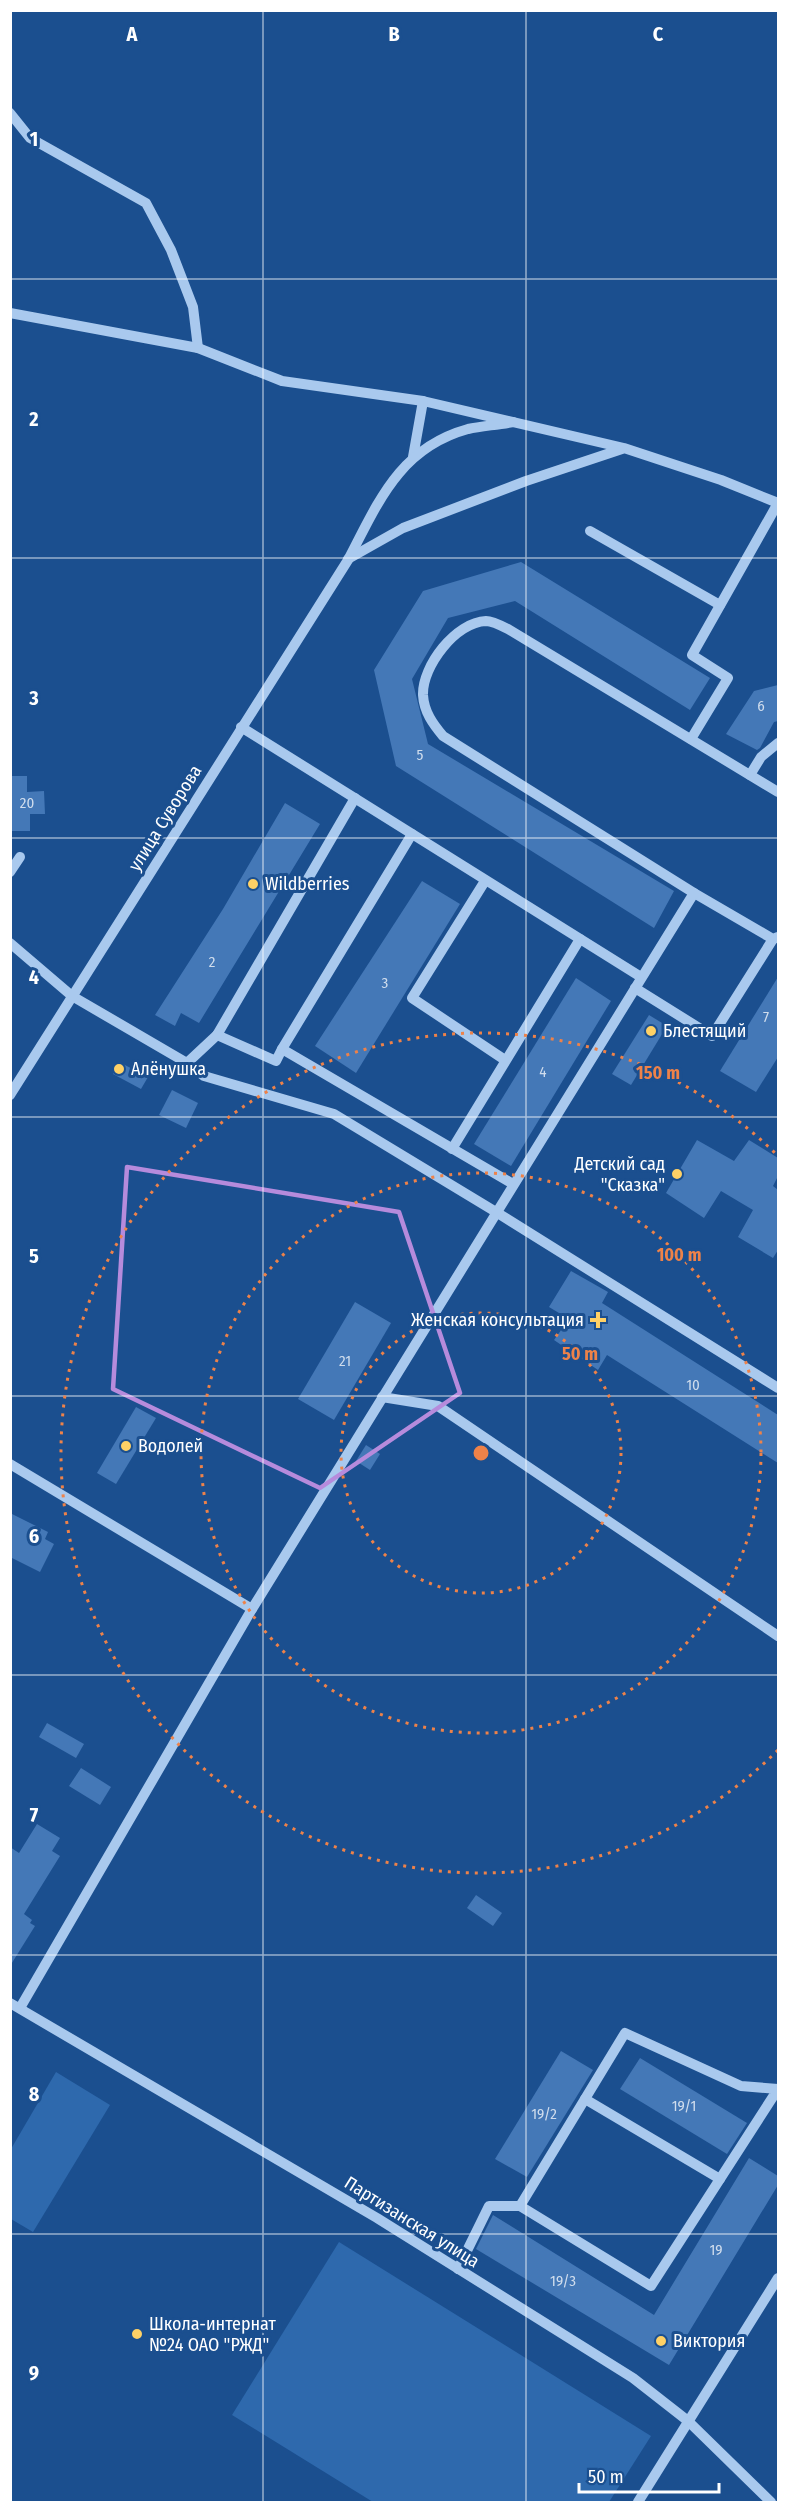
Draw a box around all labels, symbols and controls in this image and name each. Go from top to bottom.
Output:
text: A [126,22,139,46]
text: B [388,22,400,46]
text: C [653,22,664,46]
text: 1 [30,127,38,151]
text: 2 [28,407,39,431]
text: 3 [28,686,39,710]
house number: 6 [757,697,765,715]
house number: 5 [417,746,424,764]
street label: улица Суворова [124,761,206,875]
house number: 20 [20,794,34,812]
place label: Wildberries [265,873,350,895]
marker: Wildberries [246,877,260,891]
house number: 2 [209,953,216,971]
text: 4 [29,965,39,989]
house number: 3 [382,974,389,992]
house number: 7 [763,1008,769,1026]
place label: Блестящий [663,1020,746,1042]
marker: Блестящий [644,1024,658,1038]
place label: Алёнушка [131,1058,206,1080]
marker: Алёнушка [112,1062,126,1076]
text: 150 m [636,1062,680,1084]
house number: 4 [539,1063,547,1081]
place label: Детский сад "Сказка" [574,1153,665,1196]
marker: Детский сад "Сказка" [670,1167,684,1181]
text: 5 [29,1244,39,1268]
text: 100 m [657,1244,701,1266]
place label: Женская консультация [411,1309,584,1331]
marker: Женская консультация [589,1311,607,1329]
text: 50 m [562,1343,598,1365]
house number: 21 [339,1352,351,1370]
house number: 10 [686,1376,700,1394]
place label: Водолей [138,1435,203,1457]
marker: Водолей [119,1439,133,1453]
centre of rings [471,1443,491,1463]
text: 6 [29,1524,39,1548]
text: 7 [30,1803,39,1827]
text: 8 [29,2082,40,2106]
house number: 19/1 [672,2097,696,2115]
house number: 19/2 [531,2105,557,2123]
street label: Партизанская улица [340,2172,484,2272]
house number: 19 [709,2241,723,2259]
house number: 19/3 [550,2272,576,2290]
place label: Школа-интернат №24 ОАО "РЖД" [149,2313,277,2356]
marker: Школа-интернат №24 ОАО "РЖД" [130,2327,144,2341]
place label: Виктория [673,2330,745,2352]
marker: Виктория [654,2334,668,2348]
text: 9 [29,2361,39,2385]
scale bar [579,2456,718,2494]
text: 50 m [588,2466,624,2488]

